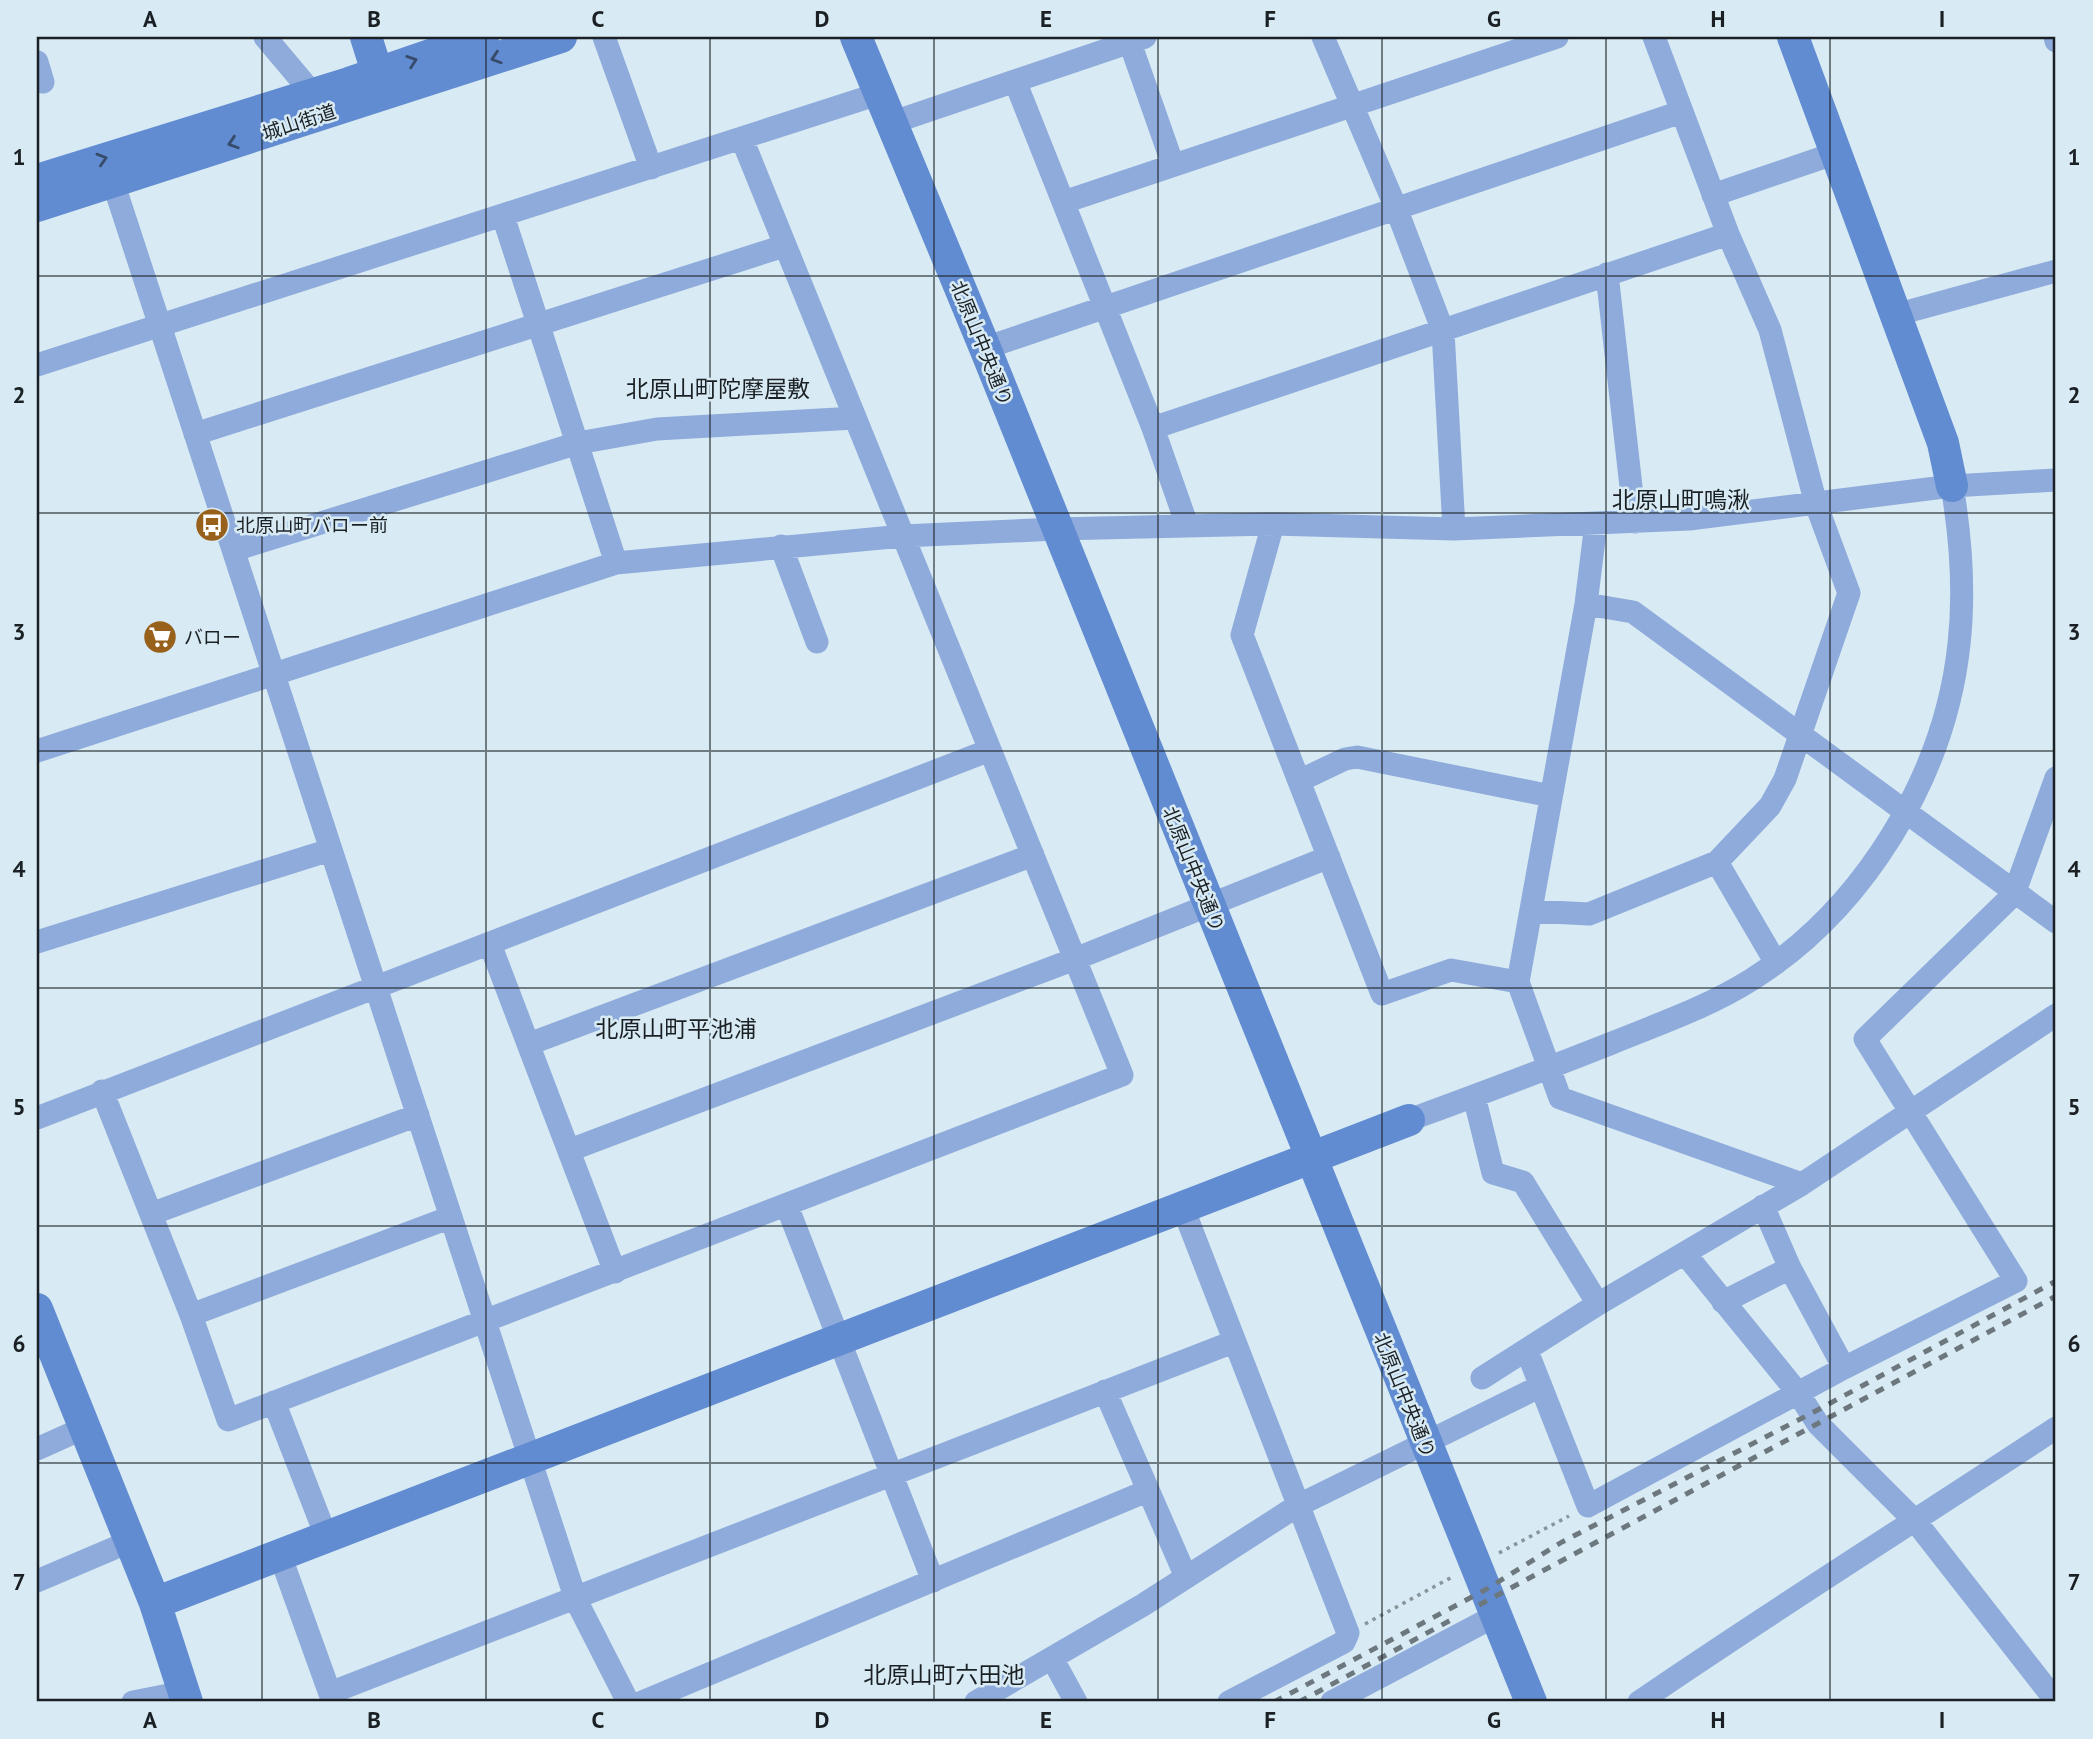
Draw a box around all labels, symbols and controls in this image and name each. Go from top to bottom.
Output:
text: A [143,4,157,33]
text: B [367,4,381,33]
text: C [592,4,605,33]
text: D [815,4,829,33]
text: E [1040,4,1052,33]
text: F [1264,4,1276,33]
text: G [1487,4,1501,33]
text: H [1711,4,1725,33]
text: I [1939,4,1945,33]
one-way arrow [490,50,502,64]
one-way arrow [405,55,418,69]
street label: 城山街道 [259,99,339,145]
one-way arrow [227,135,239,150]
text: 1 [12,142,26,171]
text: 1 [2067,142,2081,171]
one-way arrow [96,153,108,168]
street label: 北原山中央通り [946,277,1018,409]
district label: 北原山町陀摩屋敷 [626,374,810,403]
text: 2 [12,380,26,409]
text: 2 [2067,380,2081,409]
district label: 北原山町鳴湫 [1612,485,1750,514]
bus stop icon: 北原山町バロー前 [193,506,231,544]
place label: 北原山町バロー前 [236,513,388,537]
text: 3 [12,617,26,646]
text: 3 [2067,617,2081,646]
supermarket icon: バロー [141,618,179,656]
place label: バロー [184,625,241,649]
street label: 北原山中央通り [1158,803,1230,935]
text: 4 [12,854,26,883]
text: 4 [2067,854,2081,883]
district label: 北原山町平池浦 [596,1014,757,1043]
text: 5 [12,1092,26,1121]
text: 5 [2067,1092,2081,1121]
text: 6 [12,1329,26,1358]
street label: 北原山中央通り [1369,1329,1441,1461]
text: 6 [2067,1329,2081,1358]
text: 7 [12,1567,26,1596]
text: 7 [2067,1567,2081,1596]
district label: 北原山町六田池 [864,1660,1025,1689]
text: A [143,1705,157,1734]
text: B [367,1705,381,1734]
text: C [592,1705,605,1734]
text: D [815,1705,829,1734]
text: E [1040,1705,1052,1734]
text: F [1264,1705,1276,1734]
text: G [1487,1705,1501,1734]
text: H [1711,1705,1725,1734]
text: I [1939,1705,1945,1734]

